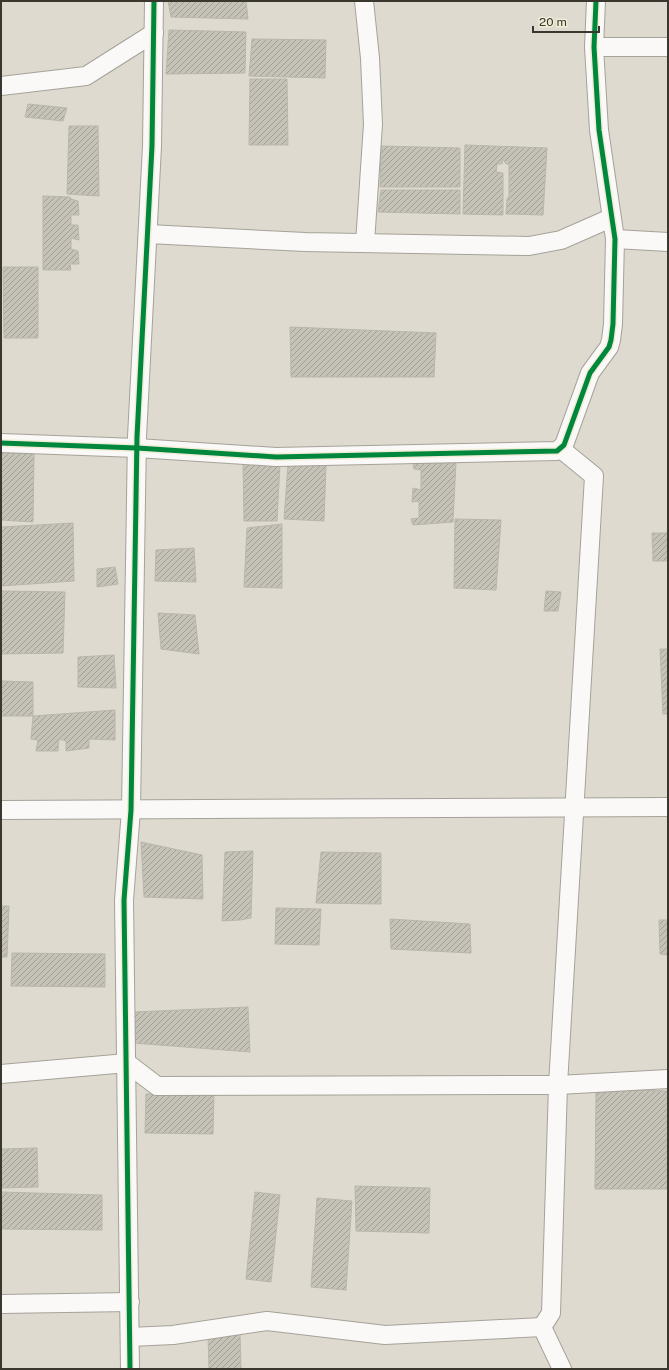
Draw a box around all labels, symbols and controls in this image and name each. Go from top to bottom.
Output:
scale bar [533,8,599,34]
text: 20 m [539,15,567,29]

